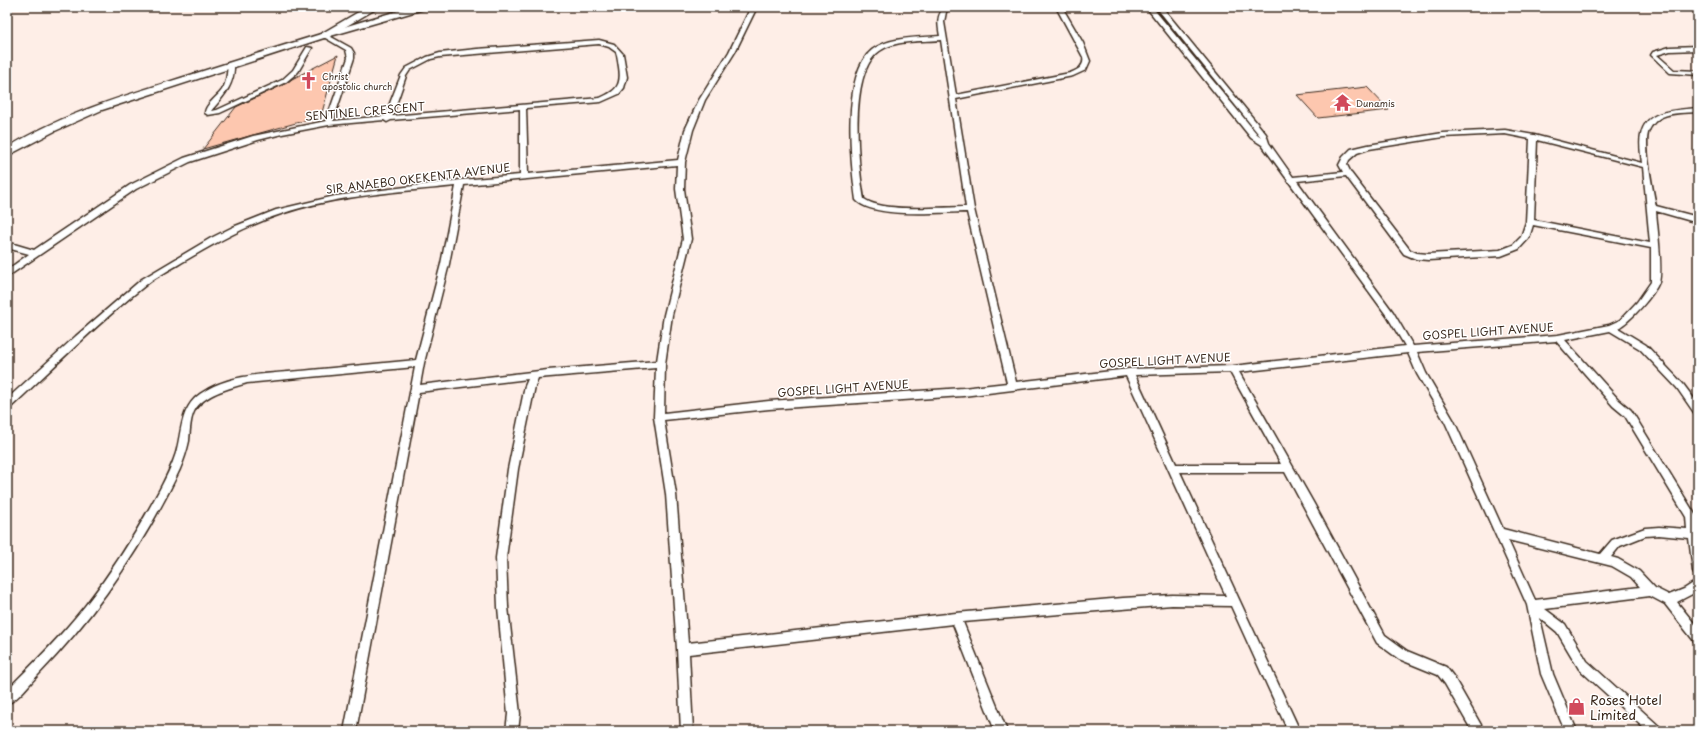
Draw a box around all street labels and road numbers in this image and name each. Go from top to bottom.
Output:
street label: SENTINEL CRESCENT [304,97,426,125]
street label: SIR ANAEBO OKEKENTA AVENUE [325,158,511,198]
street label: GOSPEL LIGHT AVENUE [1422,318,1554,344]
street label: GOSPEL LIGHT AVENUE [1099,348,1231,372]
street label: GOSPEL LIGHT AVENUE [777,375,909,401]

